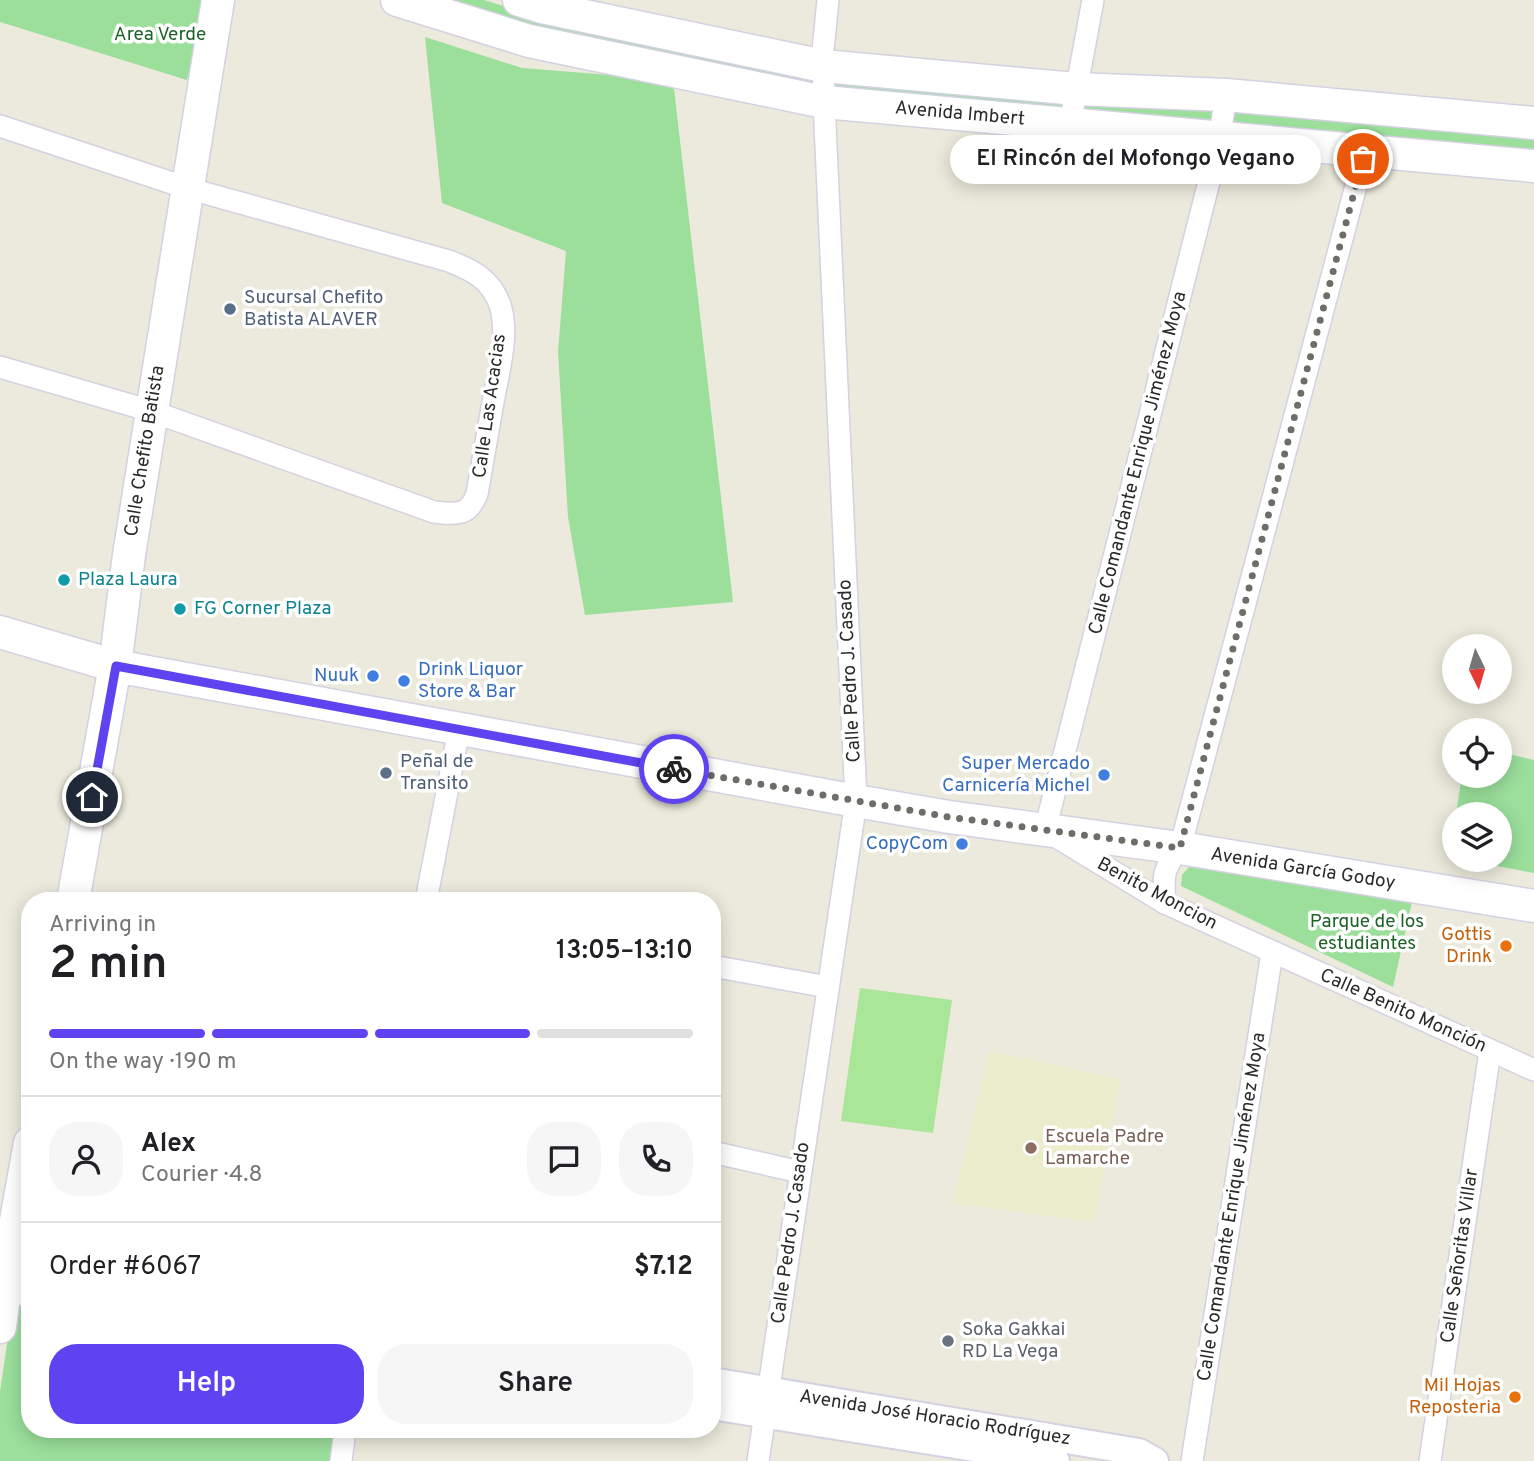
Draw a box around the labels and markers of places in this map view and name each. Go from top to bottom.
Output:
pin [1333,129,1393,189]
callout: El Rincón del Mofongo Vegano [950,134,1321,184]
place label: Sucursal Chefito Batista ALAVER [244,286,383,332]
marker: Sucursal Chefito Batista ALAVER [222,301,238,317]
place label: Plaza Laura [78,568,177,592]
marker: Plaza Laura [56,572,72,588]
place label: FG Corner Plaza [194,597,332,621]
marker: FG Corner Plaza [172,601,188,617]
place label: Drink Liquor Store & Bar [418,658,524,704]
place label: Nuuk [314,664,359,688]
marker: Nuuk [365,668,381,684]
marker: Drink Liquor Store & Bar [396,673,412,689]
place label: Peñal de Transito [400,750,473,796]
place label: Super Mercado Carnicería Michel [942,752,1090,798]
marker: Peñal de Transito [378,765,394,781]
pin [62,767,122,827]
marker: Super Mercado Carnicería Michel [1096,767,1112,783]
place label: CopyCom [866,832,948,856]
marker: CopyCom [954,836,970,852]
place label: Gottis Drink [1441,923,1492,969]
marker: Gottis Drink [1498,938,1514,954]
place label: Escuela Padre Lamarche [1045,1125,1164,1171]
marker: Escuela Padre Lamarche [1023,1140,1039,1156]
place label: Soka Gakkai RD La Vega [962,1318,1065,1364]
marker: Soka Gakkai RD La Vega [940,1333,956,1349]
place label: Mil Hojas Reposteria [1409,1374,1501,1420]
marker: Mil Hojas Reposteria [1507,1389,1523,1405]

